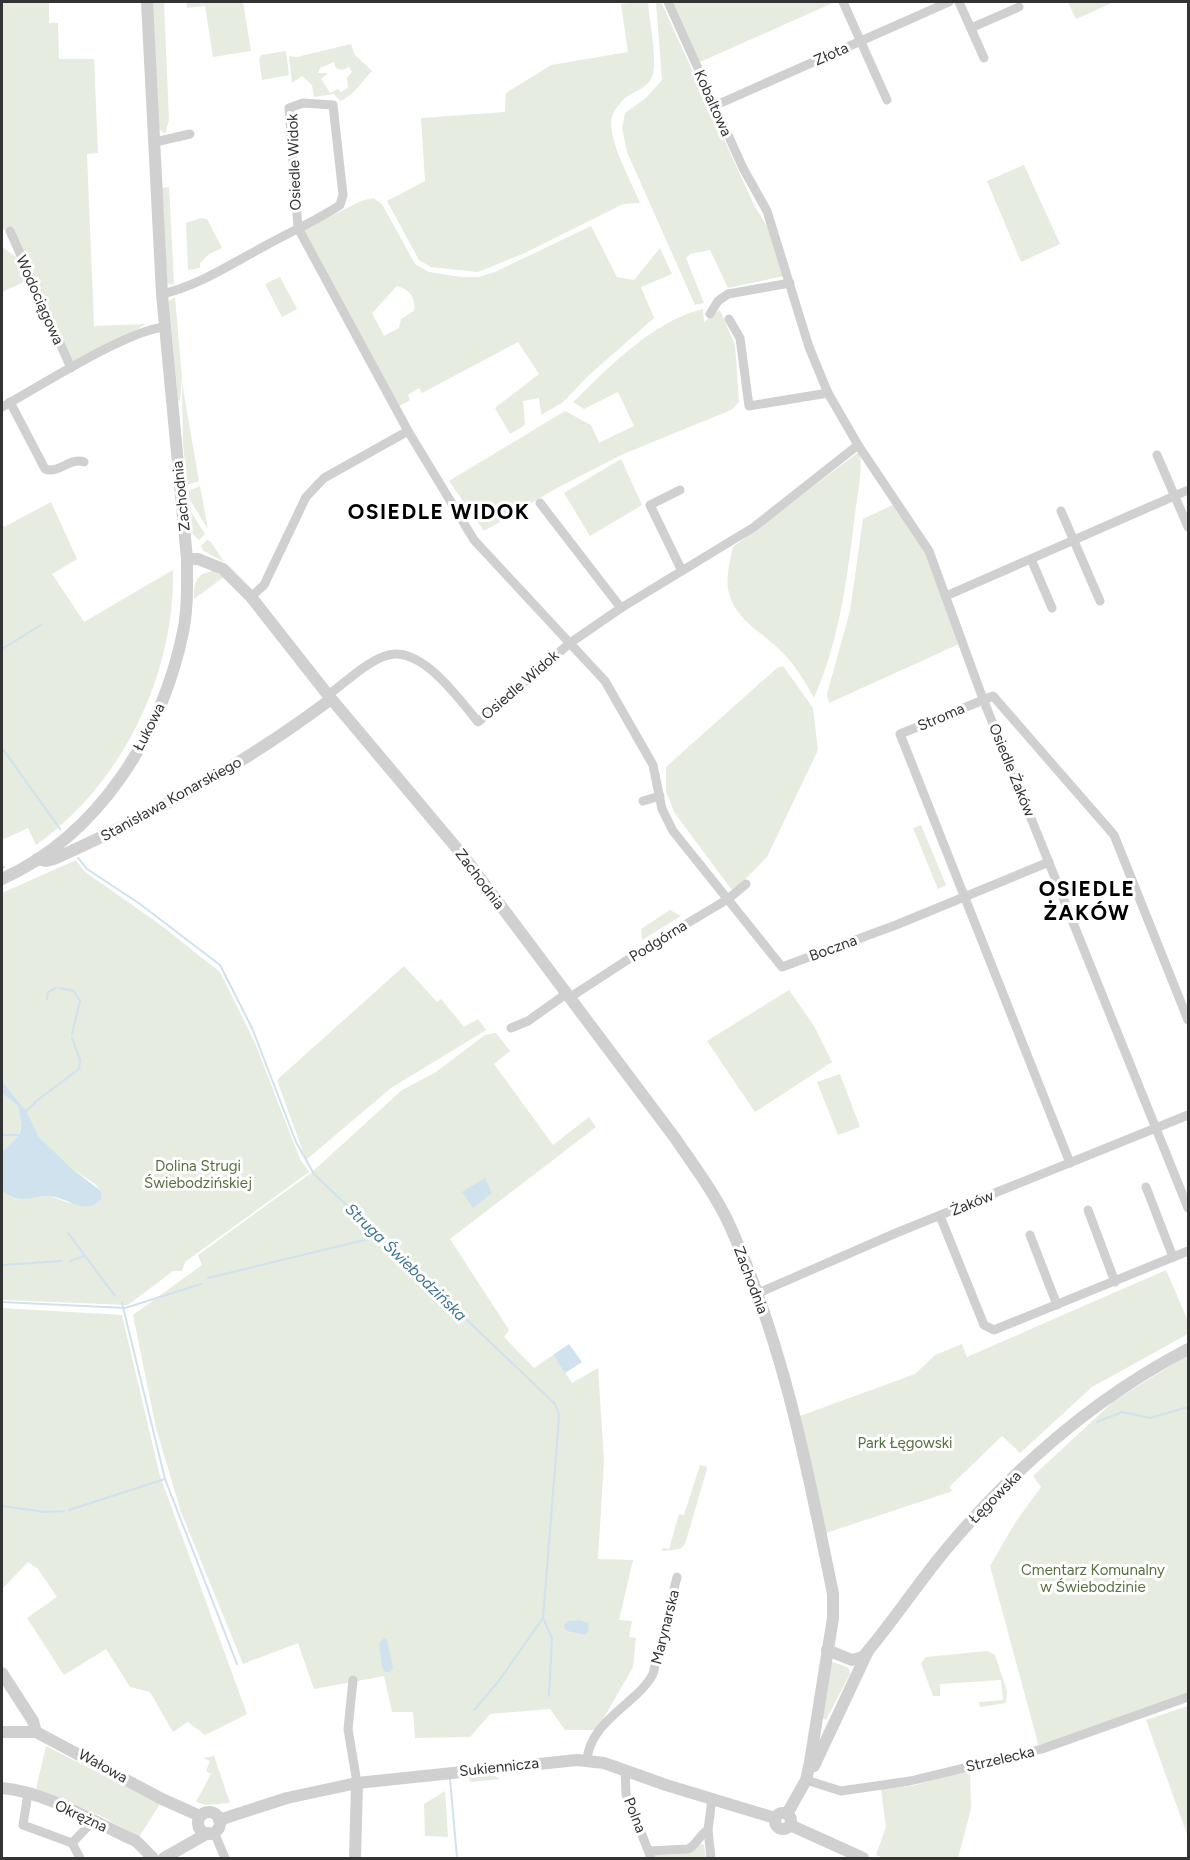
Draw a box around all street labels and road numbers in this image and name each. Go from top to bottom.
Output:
street label: Złota [811,38,851,70]
street label: Kobaltowa [690,67,736,139]
street label: Osiedle Widok [283,113,305,211]
street label: Wodociągowa [12,253,68,347]
street label: Zachodnia [168,460,194,532]
street label: Osiedle Widok [478,646,563,724]
street label: Stroma [915,699,967,735]
street label: Łukowa [129,700,169,754]
street label: Osiedle Żaków [985,721,1039,819]
street label: Stanisława Konarskiego [97,753,245,845]
street label: Zachodnia [452,845,508,913]
street label: Podgórna [626,916,690,966]
street label: Boczna [807,931,859,965]
street label: Żaków [948,1186,996,1220]
street label: Zachodnia [730,1244,772,1316]
street label: Łęgowska [965,1467,1025,1527]
street label: Marynarska [647,1588,683,1666]
street label: Strzelecka [964,1742,1036,1776]
street label: Wałowa [75,1745,131,1787]
street label: Sukiennicza [458,1754,540,1780]
street label: Polna [620,1795,650,1835]
street label: Okrężna [52,1796,110,1836]

